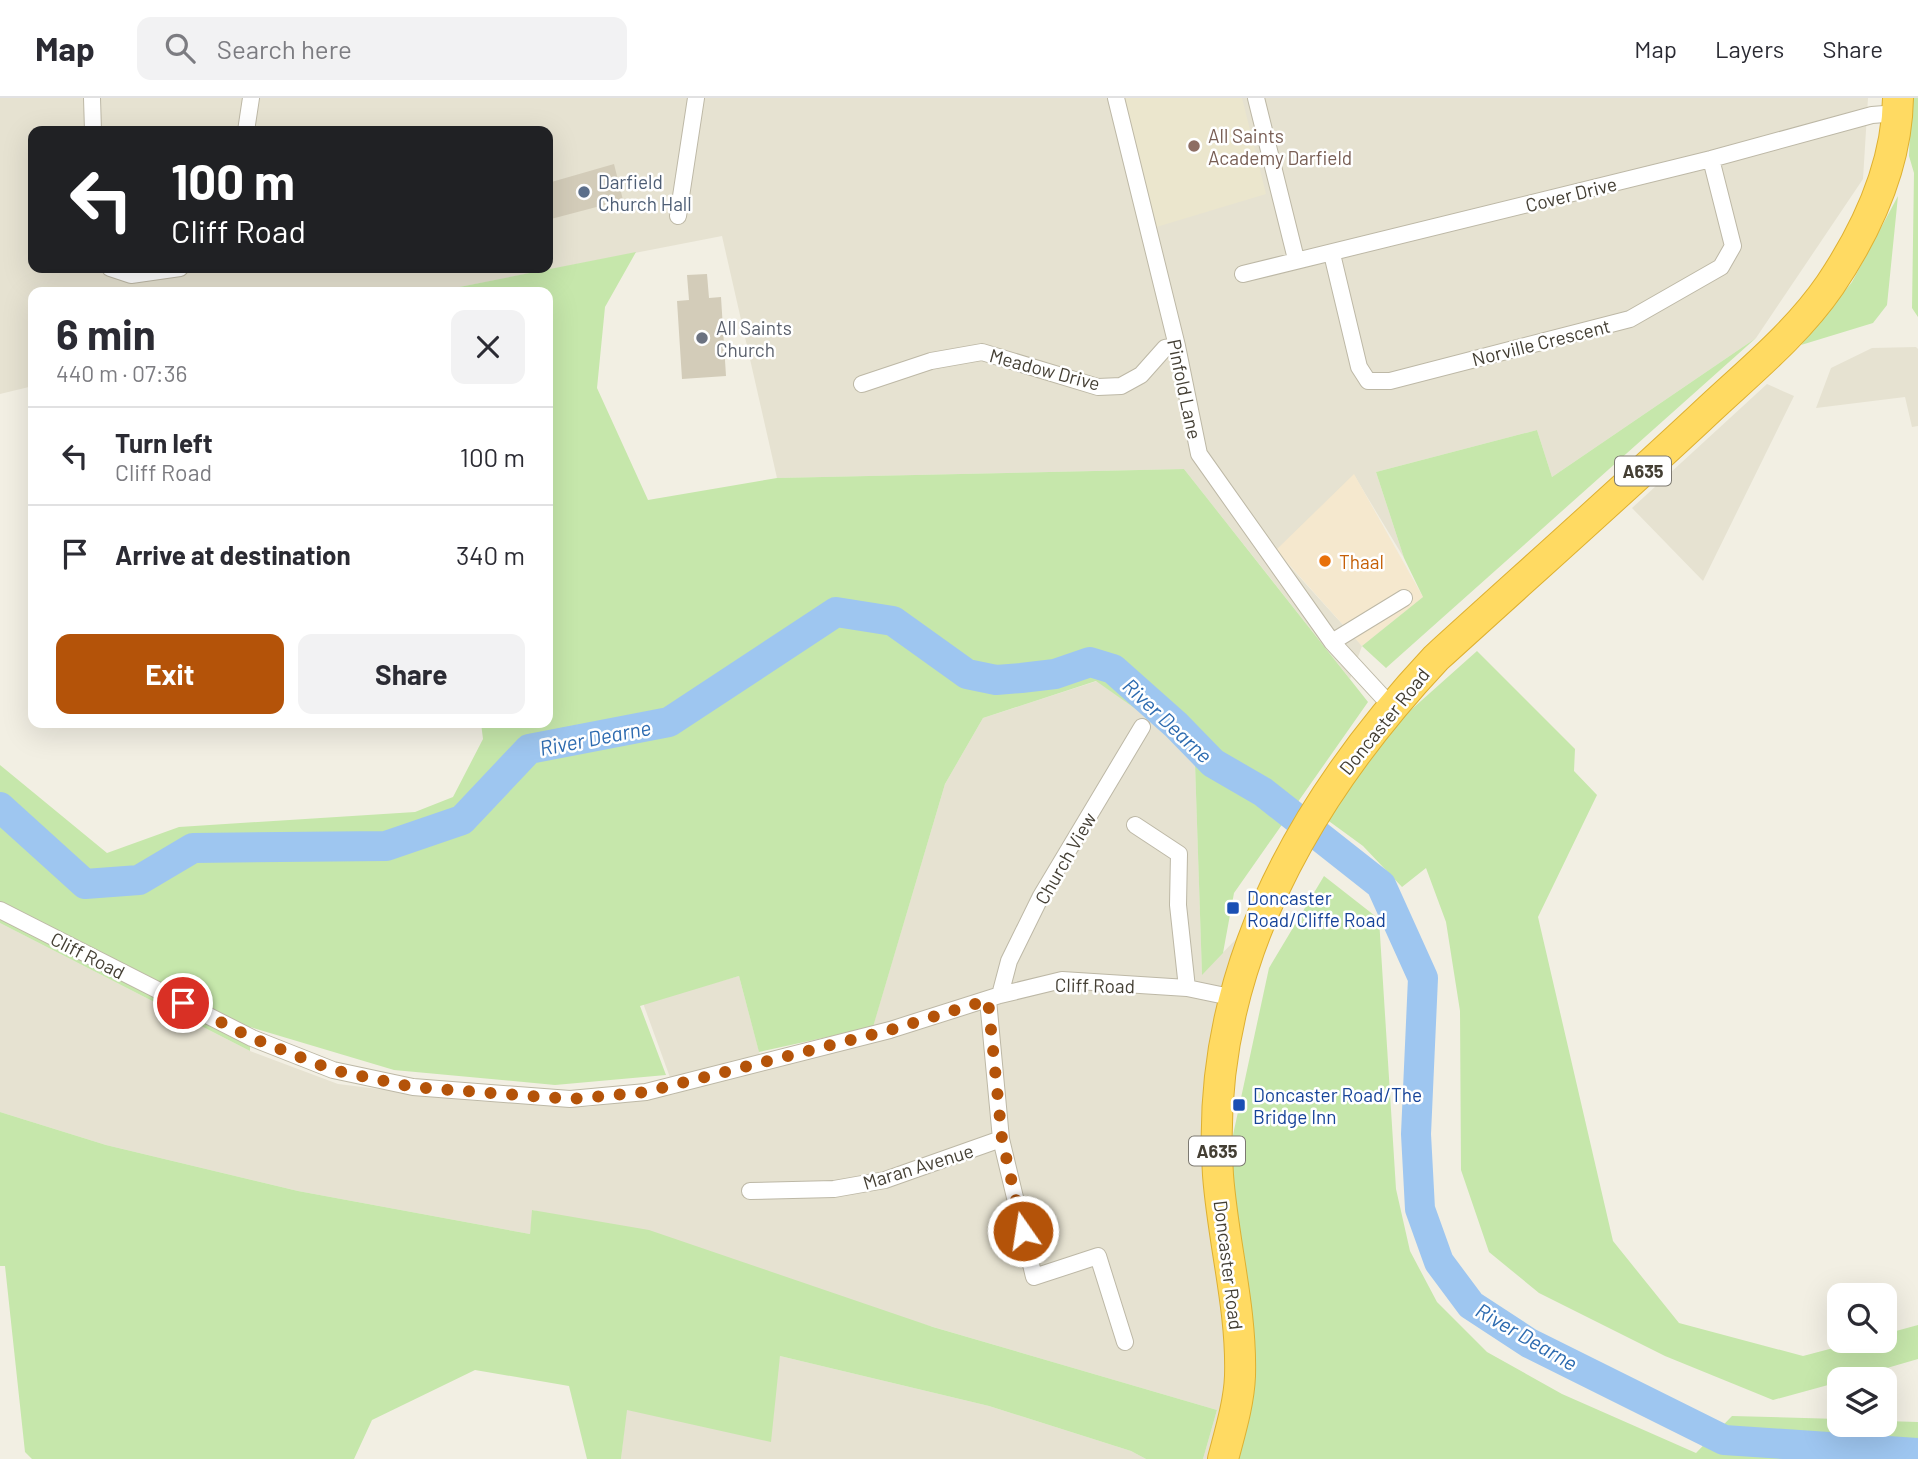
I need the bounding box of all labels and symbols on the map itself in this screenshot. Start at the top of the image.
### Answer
place label: All Saints Academy Darfield [1208,124,1352,169]
marker: All Saints Academy Darfield [1186,138,1202,154]
place label: Darfield Church Hall [598,170,692,215]
street label: Cover Drive [1523,172,1619,216]
marker: Darfield Church Hall [576,184,592,200]
street label: Norville Crescent [1469,314,1613,370]
place label: All Saints Church [716,316,792,361]
marker: All Saints Church [694,330,710,346]
street label: Pinfold Lane [1163,337,1207,441]
street label: Meadow Drive [987,343,1103,395]
road number: A635 [1615,456,1671,486]
place label: Thaal [1339,550,1384,573]
marker: Thaal [1317,553,1333,569]
street label: Doncaster Road [1334,663,1434,779]
water label: River Dearne [1118,672,1218,768]
water label: River Dearne [537,714,653,760]
street label: Church View [1029,808,1101,908]
place label: Doncaster Road/Cliffe Road [1247,886,1386,931]
marker: Doncaster Road/Cliffe Road [1225,900,1241,916]
street label: Cliff Road [47,927,129,983]
pin [153,973,213,1033]
street label: Cliff Road [1055,973,1135,997]
place label: Doncaster Road/The Bridge Inn [1253,1083,1422,1128]
marker: Doncaster Road/The Bridge Inn [1231,1097,1247,1113]
road number: A635 [1189,1136,1245,1166]
street label: Maran Avenue [860,1138,976,1194]
position arrow [986,1194,1060,1268]
street label: Doncaster Road [1210,1199,1248,1331]
water label: River Dearne [1472,1297,1582,1375]

